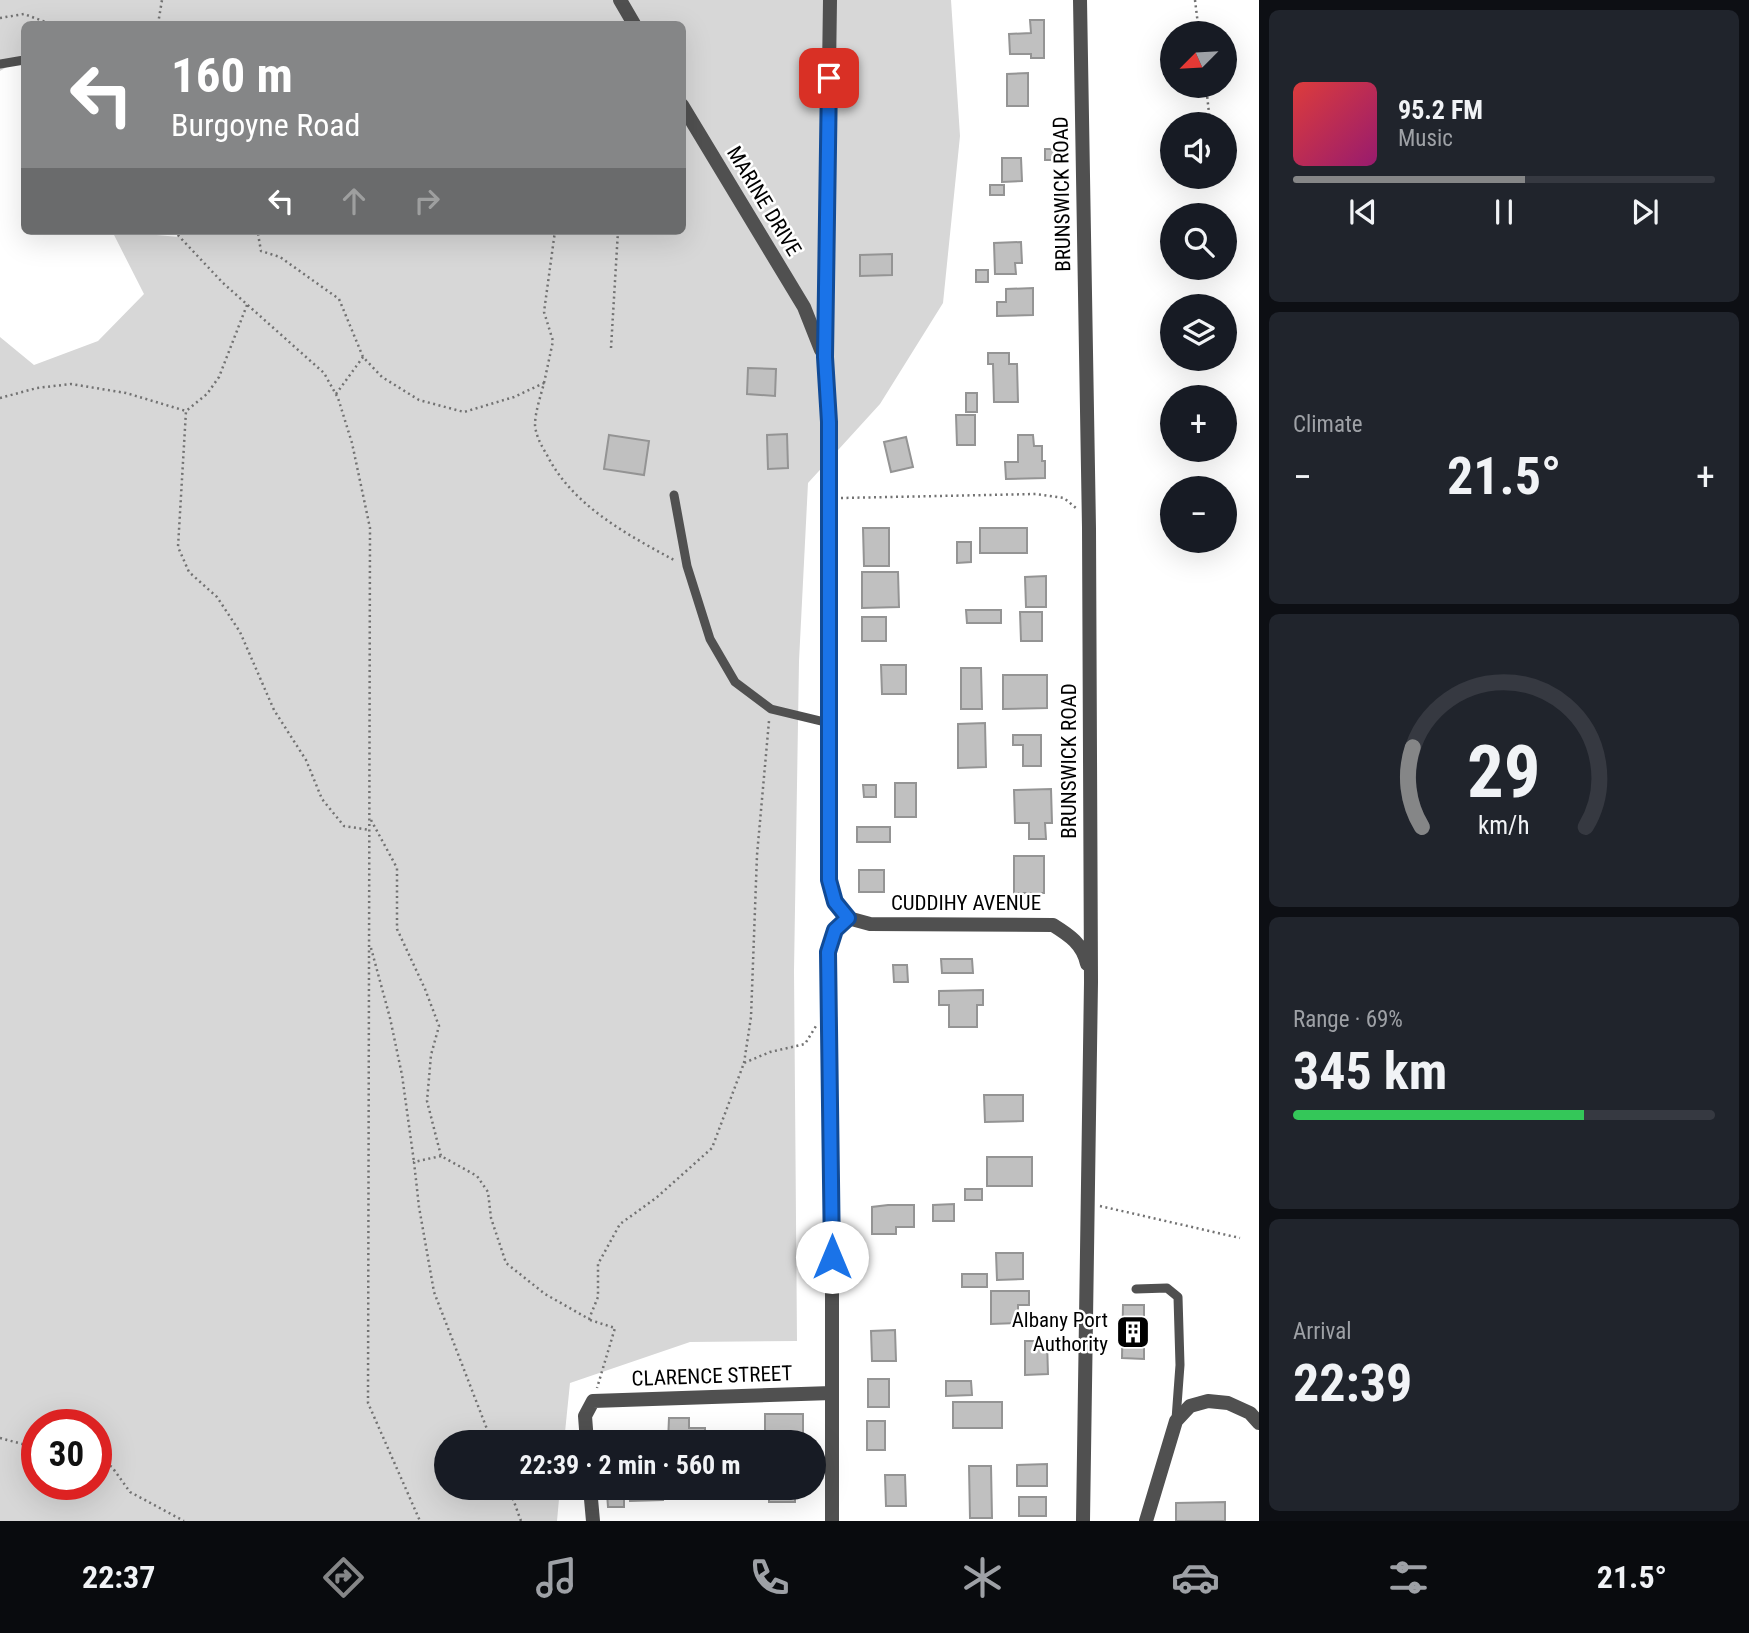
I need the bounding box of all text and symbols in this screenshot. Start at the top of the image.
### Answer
north arrow [1160,21,1237,98]
map controls [1160,21,1237,553]
text: 160 m [171,47,293,104]
pin [799,48,859,108]
icon: left [56,49,147,140]
icon: arrive [810,59,848,97]
text: 95.2 FM [1398,95,1483,125]
text: Burgoyne Road [171,106,360,144]
button: sound [1160,112,1237,189]
street label: BRUNSWICK ROAD [1049,116,1075,272]
text: Music [1398,125,1453,152]
street label: MARINE DRIVE [722,142,806,260]
icon: left [262,182,300,220]
icon: ahead [335,182,373,220]
icon: right [408,182,446,220]
icon: previous [1344,193,1382,231]
icon: pause [1485,193,1523,231]
icon: next [1626,193,1664,231]
button: search [1160,203,1237,280]
button: layers [1160,294,1237,371]
button: + [1160,385,1237,462]
text: Climate [1293,411,1363,438]
text: 21.5° [1447,446,1561,507]
text: − [1293,455,1312,499]
text: + [1696,455,1715,499]
button: − [1160,476,1237,553]
street label: BRUNSWICK ROAD [1057,683,1081,839]
text: 29 [1467,729,1541,815]
text: km/h [1478,810,1530,839]
street label: CUDDIHY AVENUE [891,891,1041,915]
text: Range · 69% [1293,1006,1403,1033]
text: 345 km [1293,1041,1447,1102]
position arrow [795,1220,869,1294]
place label: Albany Port Authority [1012,1308,1108,1356]
building icon: Albany Port Authority [1114,1313,1152,1351]
text: Arrival [1293,1318,1352,1345]
text: 22:39 [1293,1353,1412,1414]
street label: CLARENCE STREET [631,1361,793,1391]
speed limit sign: 30 [21,1409,112,1500]
text: 22:39 · 2 min · 560 m [520,1450,740,1480]
icon: directions [319,1553,368,1602]
icon: music [532,1553,581,1602]
icon: phone [745,1553,794,1602]
icon: climate [958,1553,1007,1602]
icon: car [1171,1553,1220,1602]
icon: filters [1384,1553,1433,1602]
text: 22:37 [82,1558,155,1596]
text: 21.5° [1597,1558,1667,1596]

